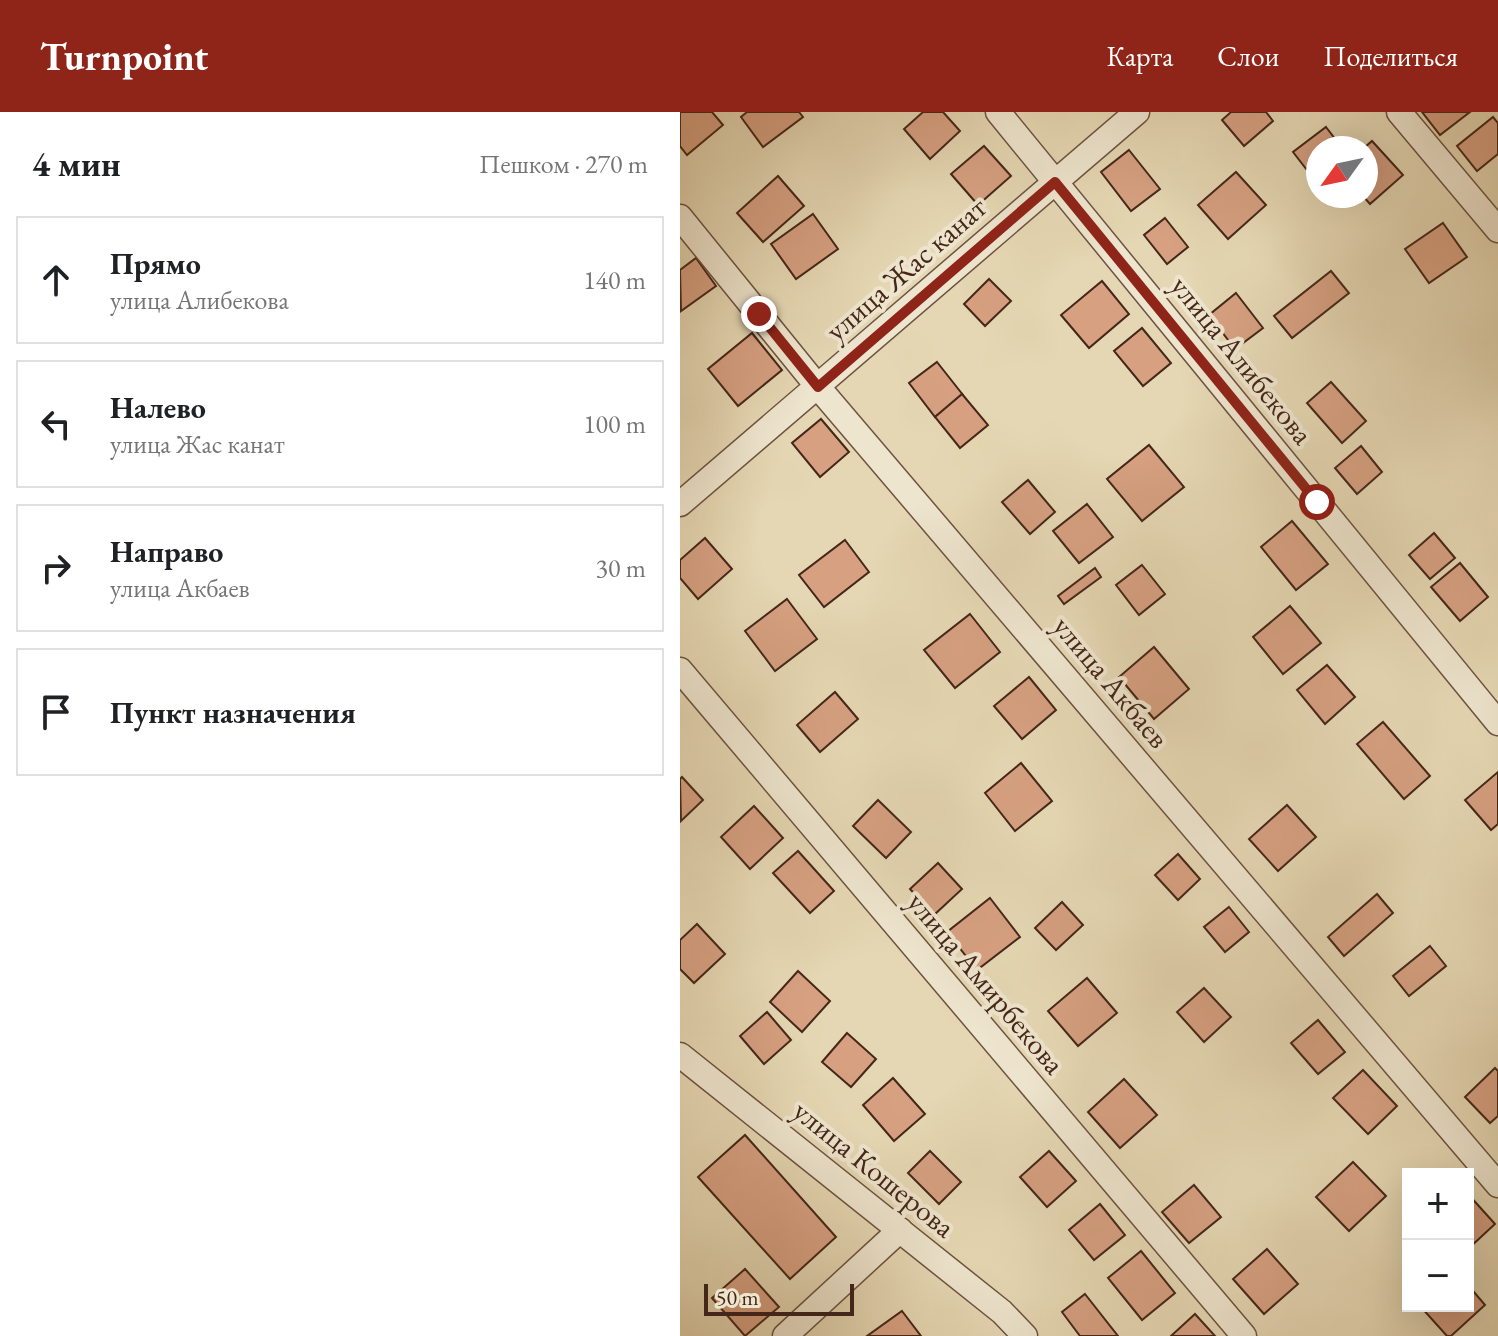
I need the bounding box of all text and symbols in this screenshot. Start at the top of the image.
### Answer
text: Turnpoint [40,32,208,81]
text: Карта [1106,38,1173,74]
text: Слои [1217,38,1279,74]
text: Поделиться [1323,38,1458,74]
north arrow [1306,136,1378,208]
text: 4 мин [32,142,121,186]
text: Пешком · 270 m [479,147,648,181]
street label: улица Жас канат [817,188,994,349]
text: Прямо [110,244,201,283]
icon: ahead [34,258,78,302]
text: 140 m [583,263,646,297]
street label: улица Алибекова [1162,267,1322,452]
text: улица Алибекова [110,283,289,317]
route end [741,296,777,332]
text: Налево [110,388,206,427]
icon: left [34,402,78,446]
text: 100 m [583,407,646,441]
text: улица Жас канат [110,427,285,461]
route start [1299,484,1335,520]
text: Направо [110,532,223,571]
icon: right [34,546,78,590]
text: 30 m [596,551,646,585]
text: улица Акбаев [110,571,250,605]
street label: улица Акбаев [1045,607,1178,756]
icon: arrive [34,690,78,734]
text: Пункт назначения [110,693,356,732]
street label: улица Амирбекова [899,884,1074,1082]
street label: улица Кошерова [785,1091,963,1246]
map controls [1402,1168,1474,1312]
button: + [1402,1168,1474,1240]
button: − [1402,1240,1474,1312]
scale bar [704,1280,854,1316]
text: 50 m [716,1283,759,1312]

